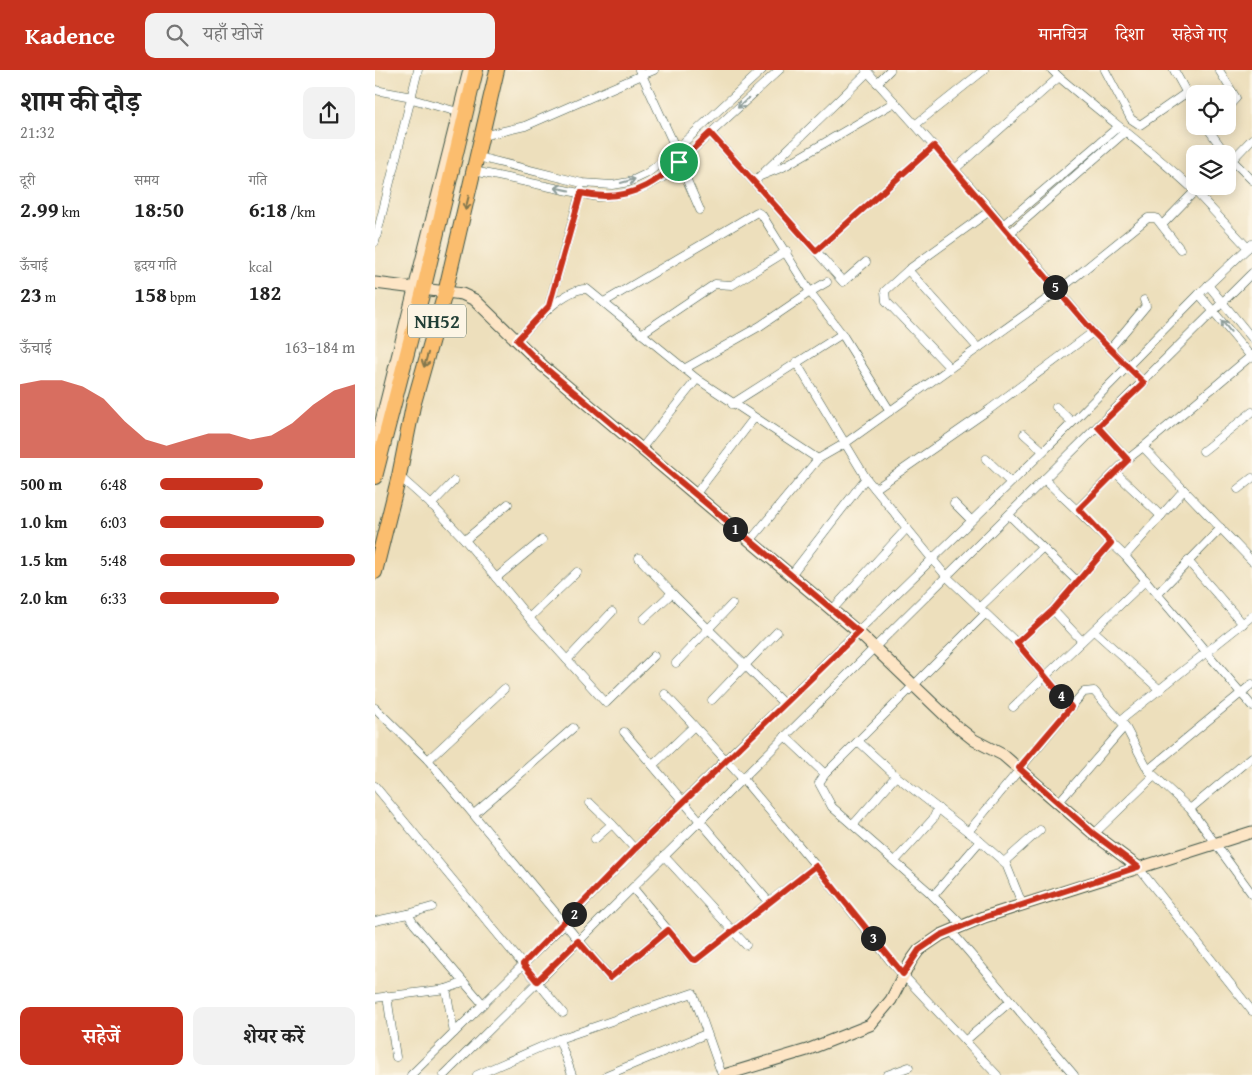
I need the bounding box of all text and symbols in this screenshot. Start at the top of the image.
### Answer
search box [145,13,495,58]
text: Kadence [25,18,115,53]
text: यहाँ खोजें [203,19,263,47]
text: मानचित्र [1038,20,1087,47]
text: दिशा [1115,20,1144,47]
text: सहेजे गए [1172,20,1227,47]
icon: search [163,21,191,49]
text: शाम की दौड़ [20,80,140,121]
map controls [1186,85,1236,195]
button: locate [1186,85,1236,135]
button: share [303,87,355,139]
one-way arrow [736,97,749,109]
text: 21:32 [20,120,55,144]
pin [658,141,700,183]
button: layers [1186,145,1236,195]
icon: arrive [665,148,693,176]
text: दूरी [20,170,35,190]
text: समय [134,170,159,190]
text: गति [249,170,267,190]
one-way arrow [620,176,636,186]
one-way arrow [554,184,570,193]
text: 2.99 [20,194,59,225]
text: 18:50 [134,194,184,225]
text: 6:18 [249,194,287,225]
one-way arrow [462,194,471,210]
text: km [59,202,80,222]
text: /km [287,202,315,222]
text: ऊँचाई [20,255,48,275]
text: हृदय गति [134,255,177,275]
text: kcal [249,257,273,277]
pin: 5 [1043,274,1067,300]
text: 182 [249,277,281,308]
text: 5 [1052,277,1059,297]
text: 23 [20,279,42,310]
text: 158 [134,279,167,310]
text: m [42,287,56,307]
text: bpm [167,287,196,307]
road number: NH52 [408,305,466,338]
one-way arrow [1220,319,1231,332]
text: ऊँचाई [20,335,52,359]
text: 163–184 m [285,335,355,359]
one-way arrow [420,352,430,368]
text: 500 m [20,472,62,496]
text: 6:48 [100,472,127,496]
text: 1.0 km [20,510,67,534]
text: 6:03 [100,510,127,534]
pin: 1 [723,516,747,542]
text: 1 [732,519,739,539]
text: 1.5 km [20,548,67,572]
text: 5:48 [100,548,127,572]
text: 2.0 km [20,586,67,610]
text: 6:33 [100,586,127,610]
pin: 4 [1049,684,1073,708]
text: 4 [1058,686,1065,706]
pin: 2 [561,902,587,926]
text: 2 [571,904,578,924]
pin: 3 [861,926,885,950]
text: 3 [870,928,877,948]
button: सहेजें [20,1007,183,1065]
button: शेयर करें [193,1007,355,1065]

